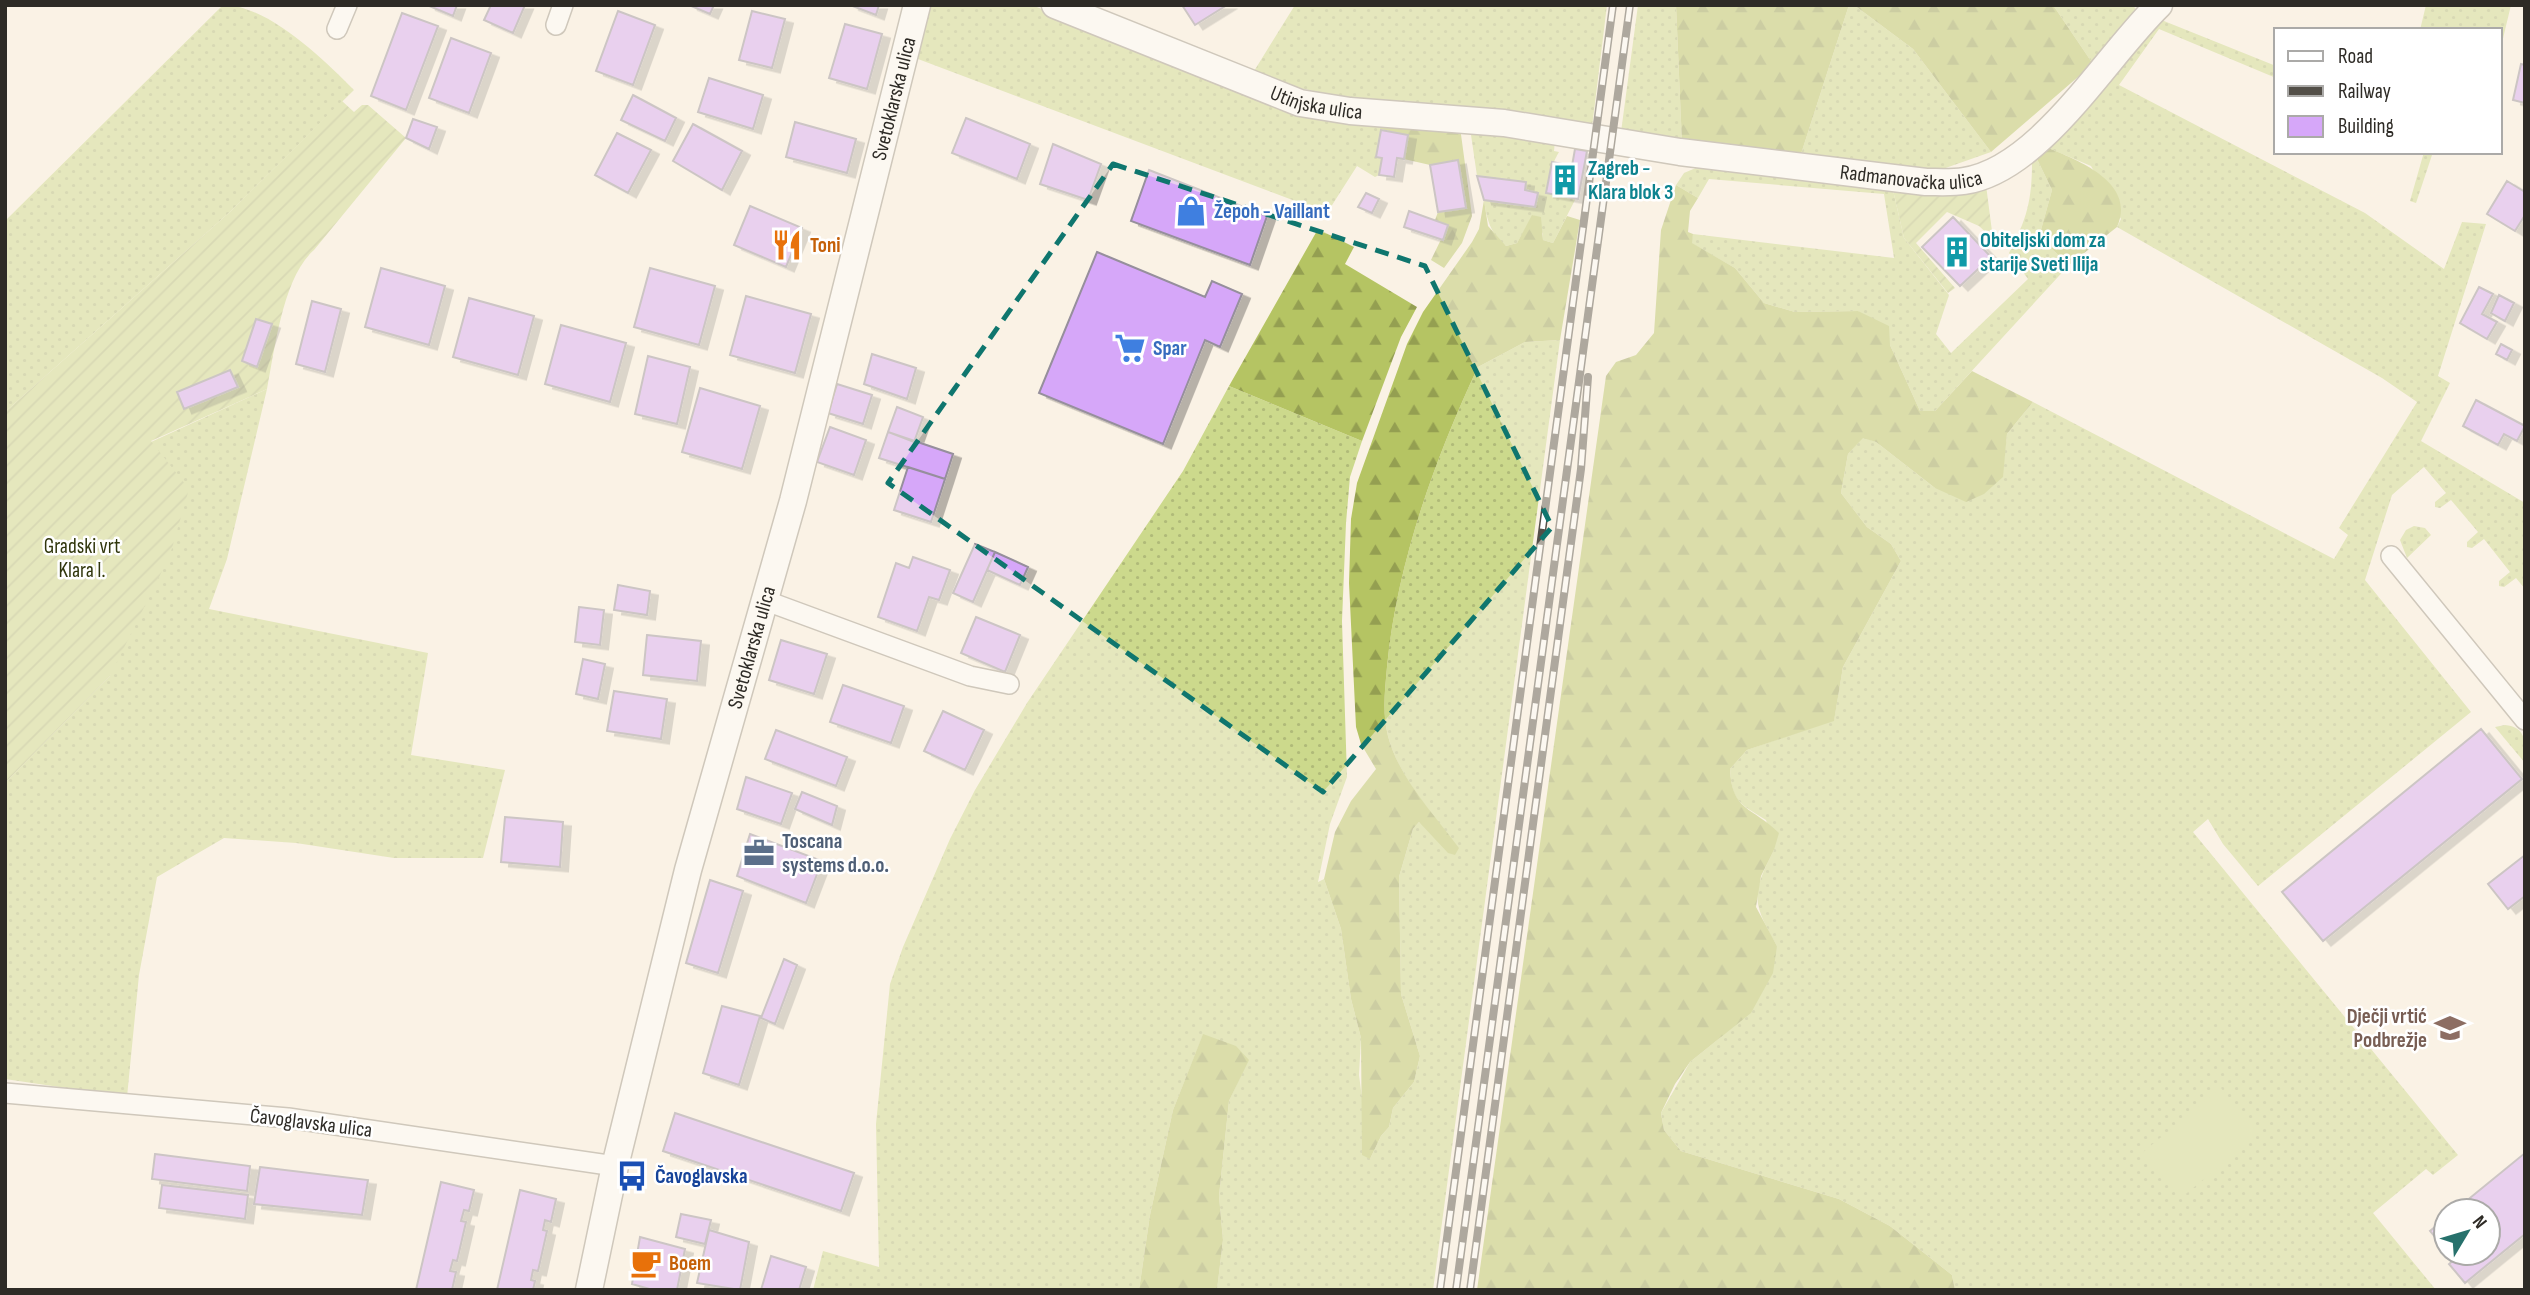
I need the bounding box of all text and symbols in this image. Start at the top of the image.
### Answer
legend [2274,28,2502,154]
street label: Svetoklarska ulica [866,34,921,163]
text: Road [2338,44,2373,69]
text: Railway [2338,79,2391,104]
street label: Utinjska ulica [1267,80,1363,124]
text: Building [2338,114,2394,139]
place label: Zagreb - Klara blok 3 [1588,156,1673,205]
street label: Radmanovačka ulica [1839,159,1985,195]
building icon: Zagreb - Klara blok 3 [1548,163,1582,197]
shop icon: Žepoh - Vaillant [1174,194,1208,228]
place label: Žepoh - Vaillant [1214,199,1330,224]
restaurant icon: Toni [770,228,804,262]
place label: Obiteljski dom za starije Sveti Ilija [1980,228,2105,277]
place label: Toni [810,233,841,258]
building icon: Obiteljski dom za starije Sveti Ilija [1940,235,1974,269]
supermarket icon: Spar [1113,331,1147,365]
place label: Spar [1153,336,1187,361]
park label: Gradski vrt Klara I. [44,534,120,583]
street label: Svetoklarska ulica [722,583,781,712]
place label: Toscana systems d.o.o. [782,829,889,878]
office icon: Toscana systems d.o.o. [742,836,776,870]
place label: Dječji vrtić Podbrežje [2347,1004,2427,1053]
school or university icon: Dječji vrtić Podbrežje [2433,1011,2467,1045]
street label: Čavoglavska ulica [248,1103,374,1143]
bus stop icon: Čavoglavska [615,1159,649,1193]
place label: Čavoglavska [655,1164,747,1189]
north arrow [2432,1197,2502,1267]
text: N [2467,1211,2491,1234]
cafe icon: Boem [629,1246,663,1280]
place label: Boem [669,1251,711,1276]

